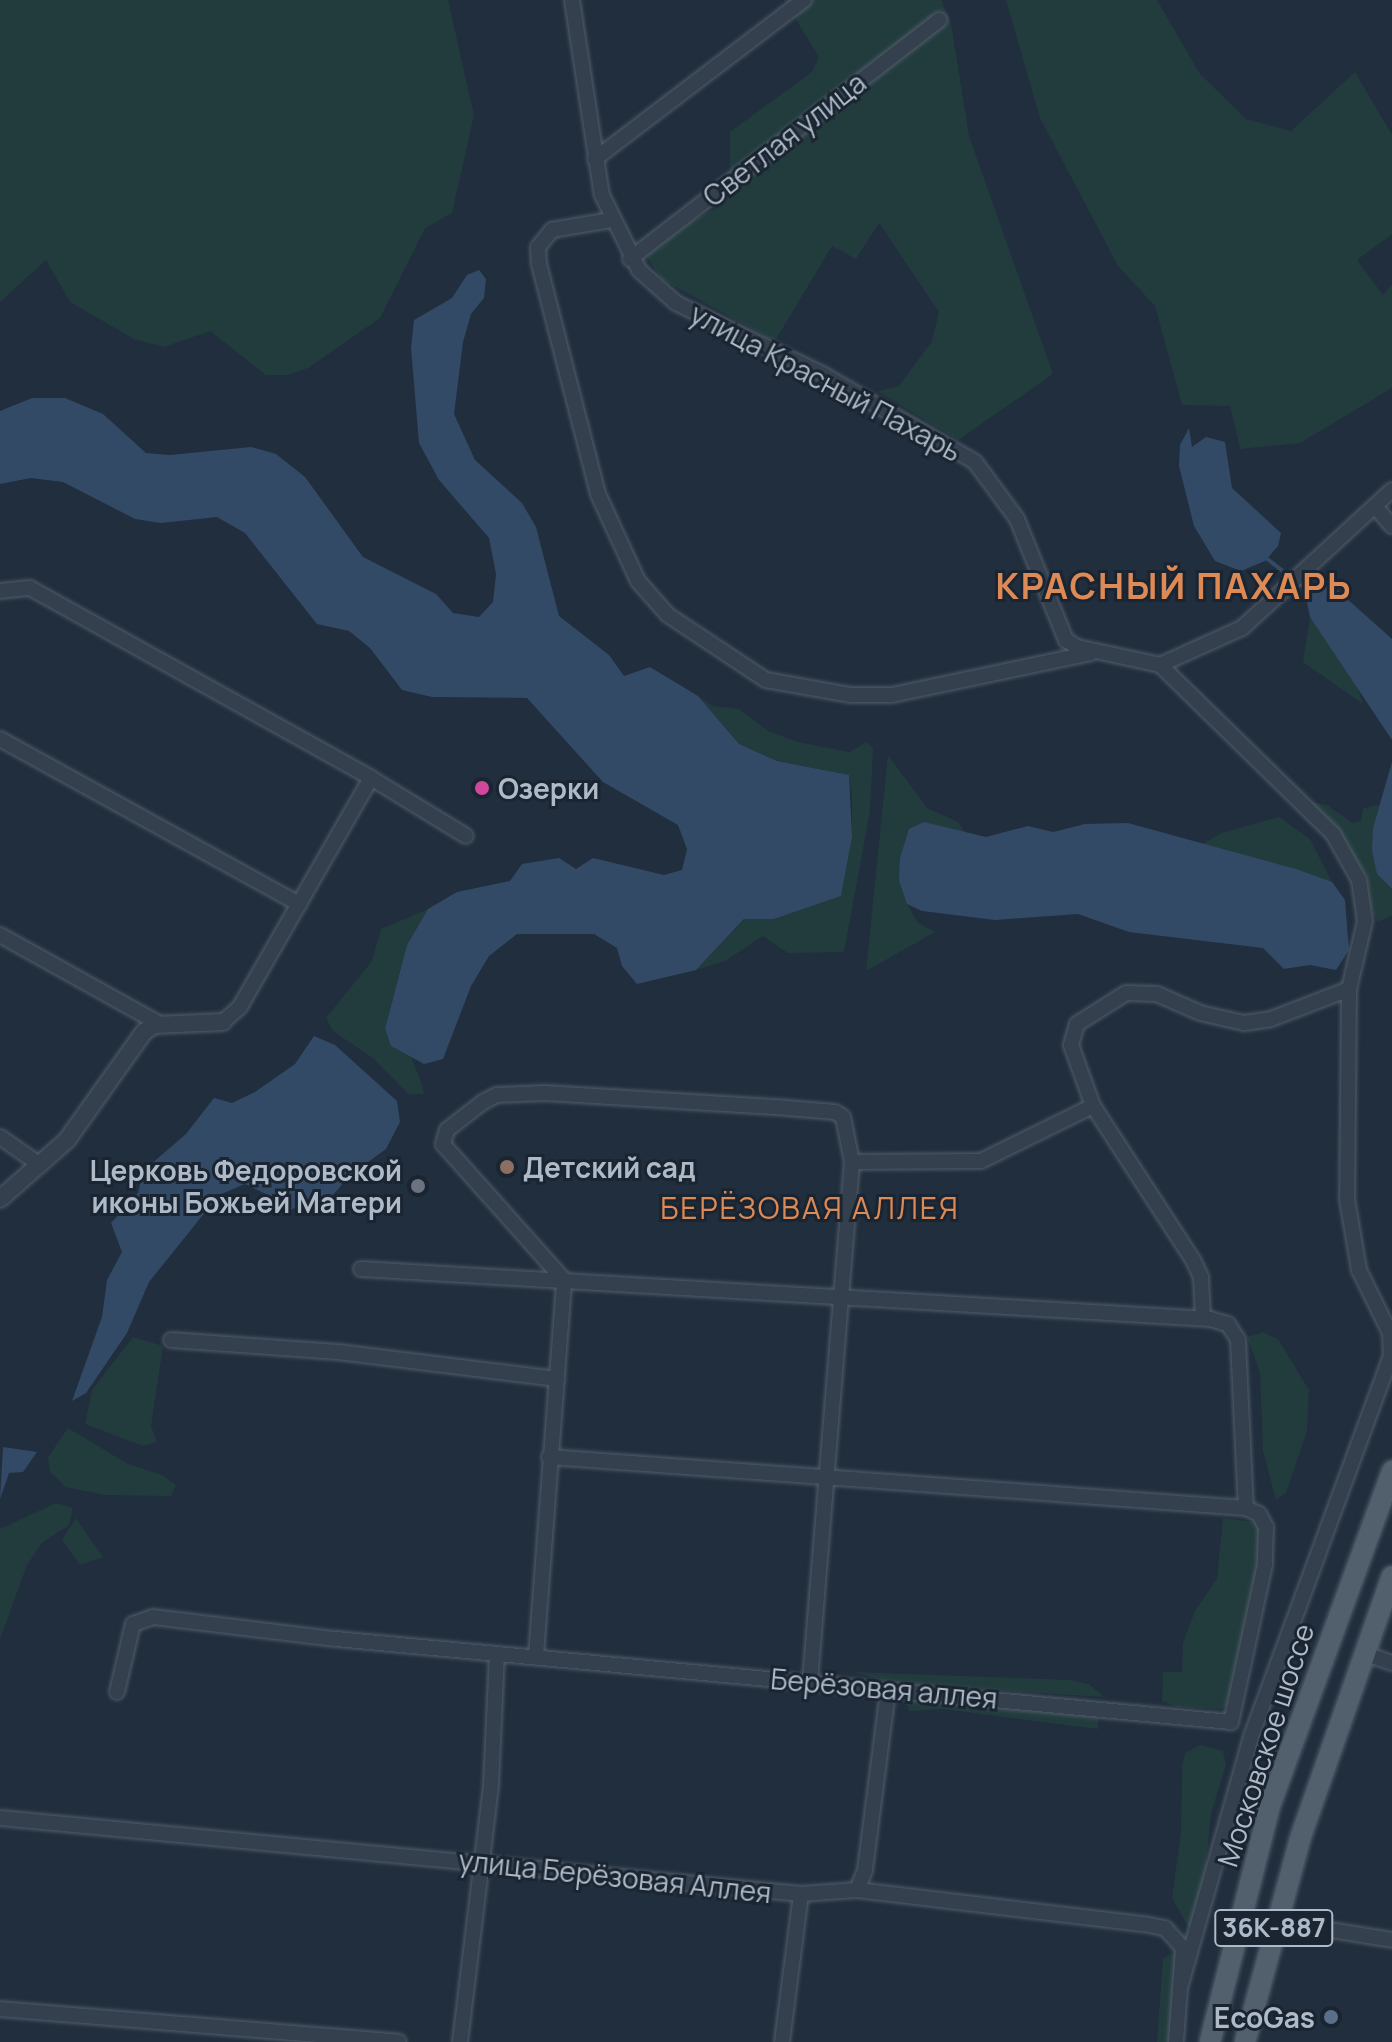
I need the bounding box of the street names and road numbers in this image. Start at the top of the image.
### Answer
street label: Светлая улица [696,65,872,213]
street label: улица Красный Пахарь [685,296,967,468]
street label: Московское шоссе [1210,1619,1320,1871]
street label: Берёзовая аллея [769,1661,999,1715]
street label: улица Берёзовая Аллея [457,1843,773,1909]
road number: 36К-887 [1214,1906,1334,1950]

